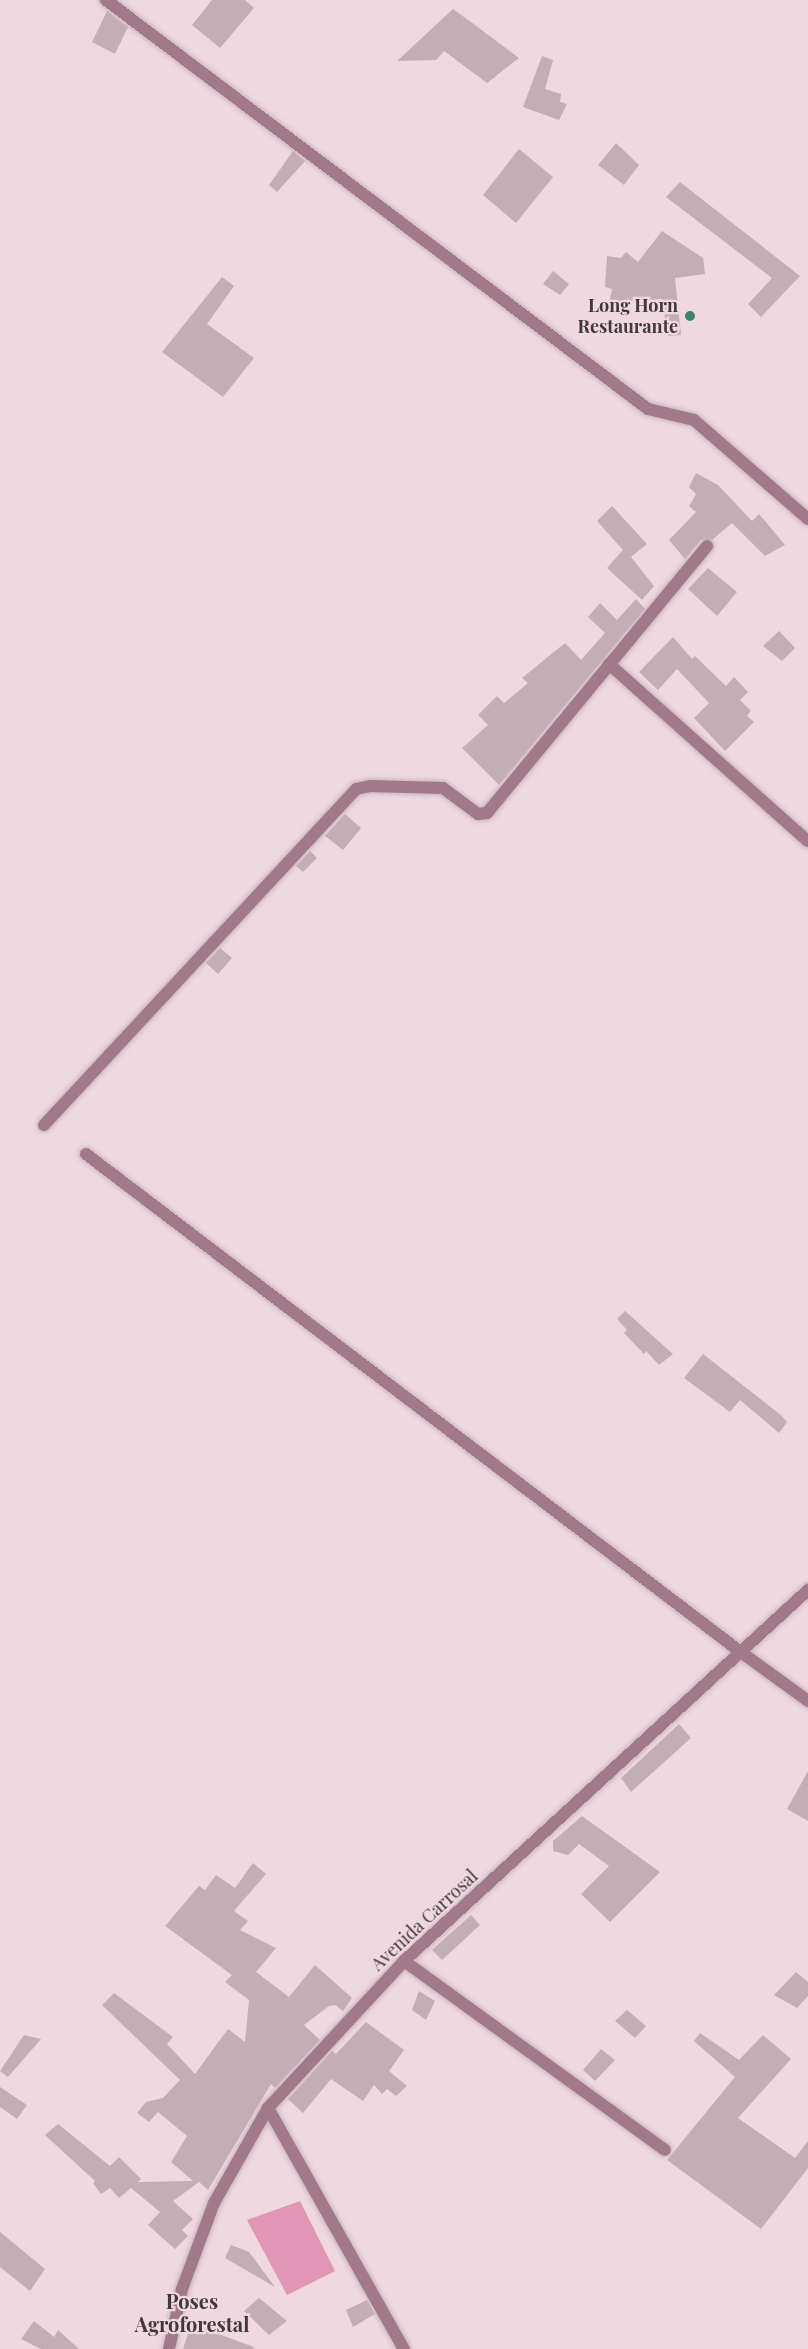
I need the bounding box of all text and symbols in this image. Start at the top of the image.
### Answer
place label: Long Horn Restaurante [577,295,678,338]
marker: Long Horn Restaurante [683,309,697,323]
street label: Avenida Carrosal [366,1865,482,1975]
district label: Poses Agroforestal [135,2288,249,2335]

